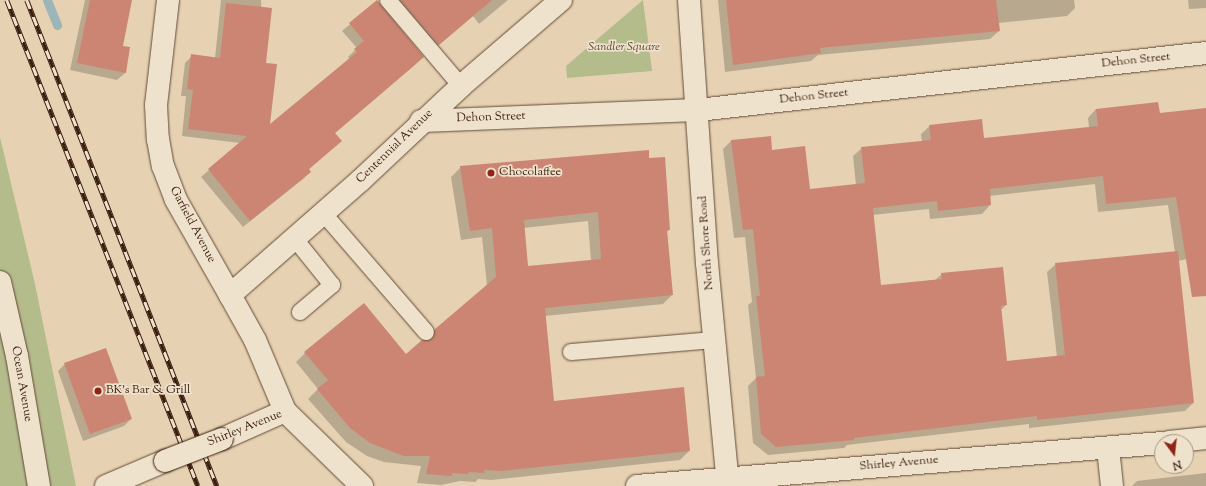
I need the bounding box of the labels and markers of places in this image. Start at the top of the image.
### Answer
place label: Chocolaffee [499,166,561,180]
marker: Chocolaffee [486,168,496,178]
place label: BK's Bar & Grill [106,384,190,398]
marker: BK's Bar & Grill [93,386,103,396]

